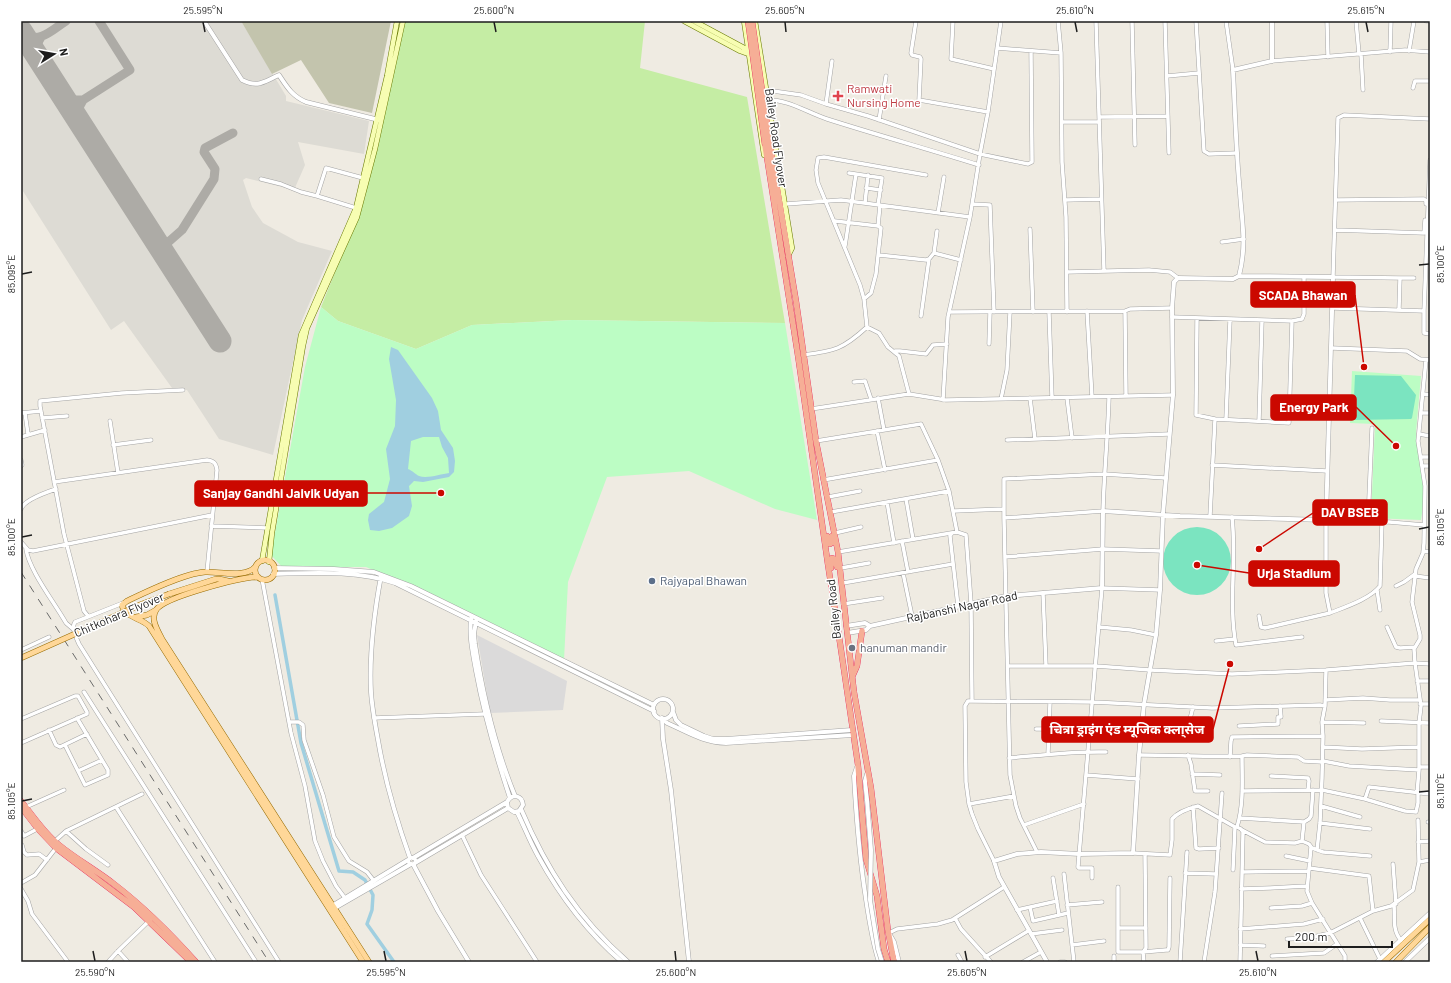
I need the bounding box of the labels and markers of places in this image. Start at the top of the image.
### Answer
place label: Ramwati Nursing Home [847,81,921,109]
marker: Ramwati Nursing Home [832,90,844,102]
callout: SCADA Bhawan [1251,282,1355,307]
callout: Energy Park [1271,395,1356,420]
callout: Sanjay Gandhi Jaivik Udyan [195,481,367,506]
callout: DAV BSEB [1313,500,1387,525]
callout: Urja Stadium [1249,561,1339,586]
place label: Rajyapal Bhawan [660,573,747,587]
marker: Rajyapal Bhawan [647,576,657,586]
place label: hanuman mandir [860,640,947,654]
marker: hanuman mandir [847,643,857,653]
callout: चित्रा ड्राइंग एंड म्यूजिक क्ला्सेज [1042,717,1213,742]

